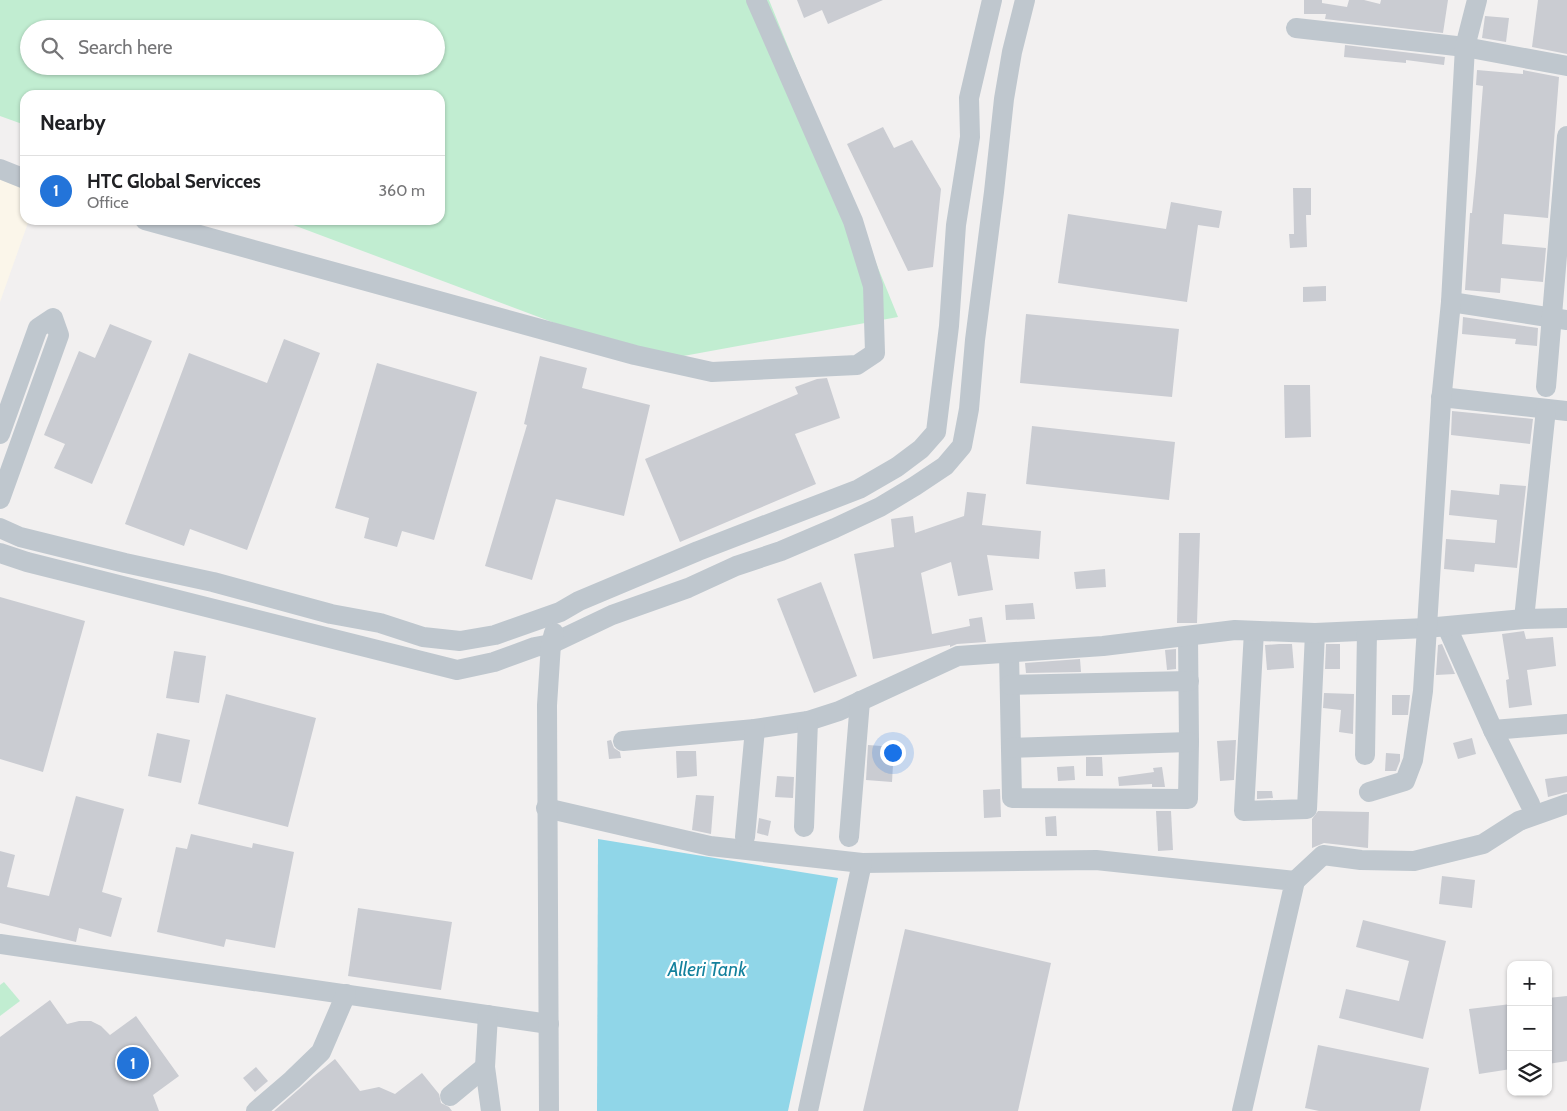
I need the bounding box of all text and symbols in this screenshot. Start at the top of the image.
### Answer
search box [20,20,445,75]
icon: search [38,34,66,62]
text: Search here [78,36,172,59]
text: Nearby [40,110,106,135]
text: HTC Global Servicces [87,170,261,193]
text: 1 [53,181,59,200]
text: 360 m [378,181,425,200]
text: Office [87,193,129,212]
your location [880,740,906,766]
water label: Alleri Tank [667,958,747,981]
map controls [1507,961,1552,1096]
button: + [1507,961,1552,1006]
button: − [1507,1006,1552,1051]
pin: 1 [117,1044,149,1082]
button: layers [1507,1051,1552,1096]

